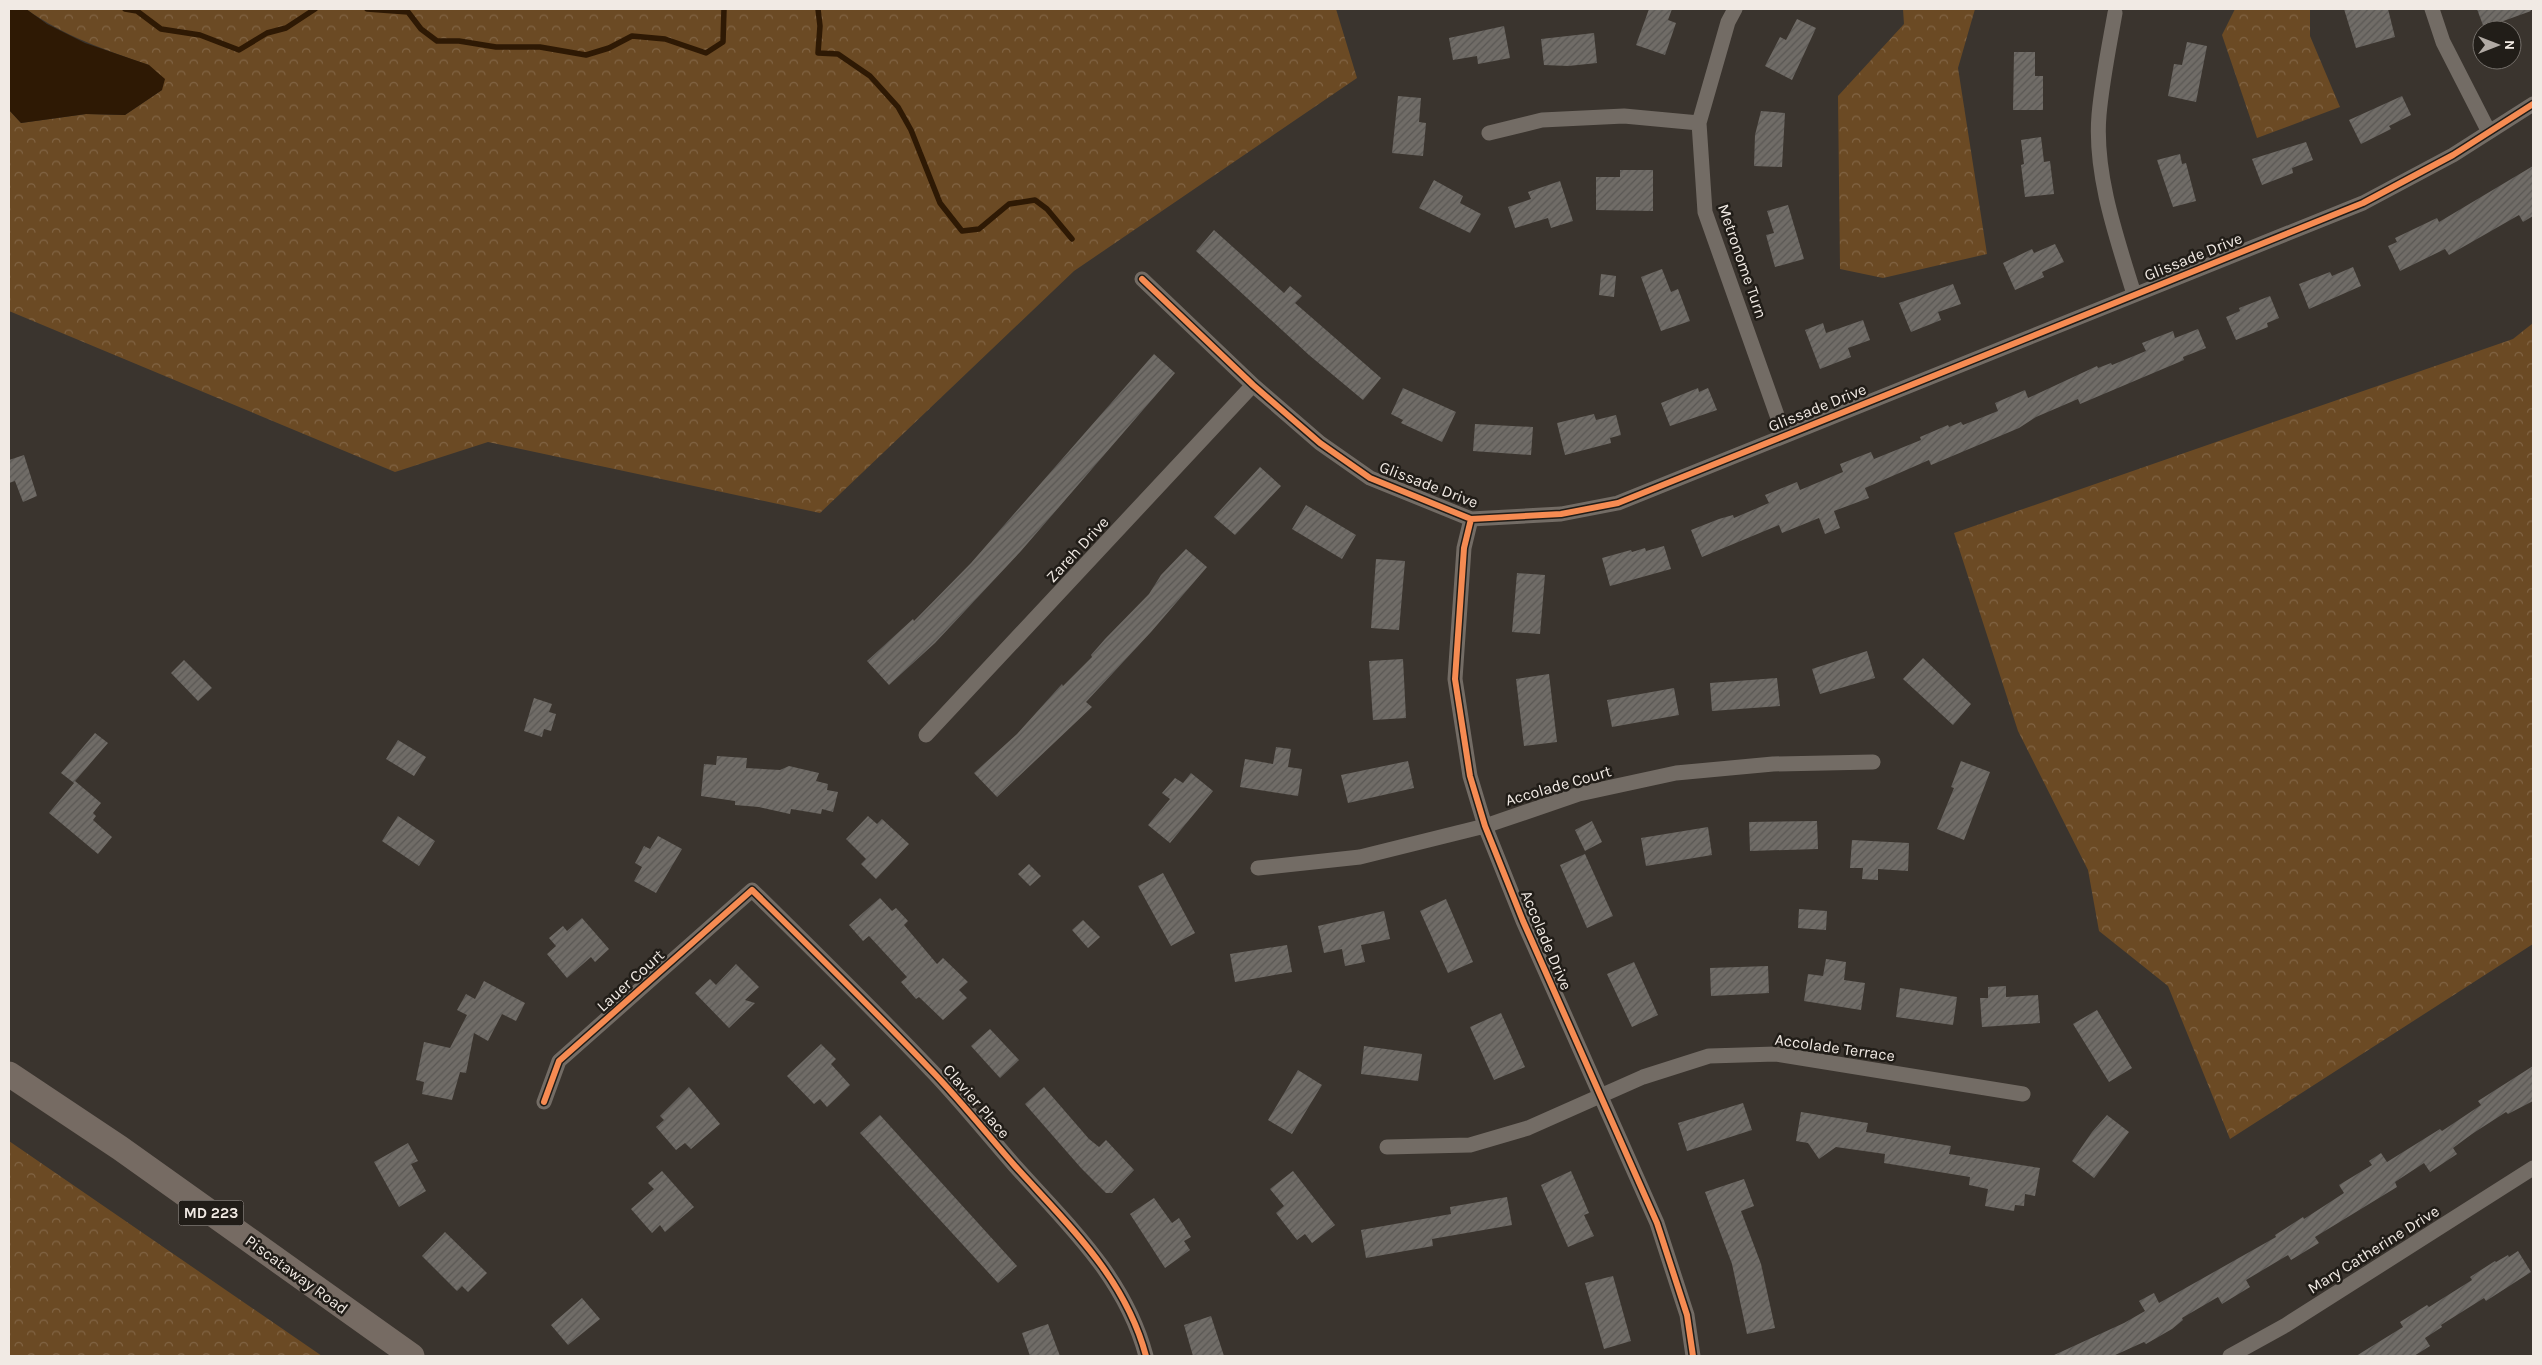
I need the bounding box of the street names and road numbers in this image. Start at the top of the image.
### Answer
street label: Metronome Turn [1714,201,1771,321]
street label: Glissade Drive [2141,228,2245,285]
street label: Glissade Drive [1765,379,1869,436]
street label: Glissade Drive [1377,457,1481,512]
street label: Zareh Drive [1042,512,1113,586]
street label: Accolade Court [1503,761,1613,810]
street label: Accolade Drive [1517,887,1576,993]
street label: Lauer Court [593,945,668,1015]
street label: Accolade Terrace [1774,1030,1896,1065]
street label: Clavier Place [939,1060,1014,1142]
road number: MD 223 [178,1200,244,1226]
street label: Mary Catherine Drive [2304,1201,2443,1298]
street label: Piscataway Road [242,1231,352,1318]

